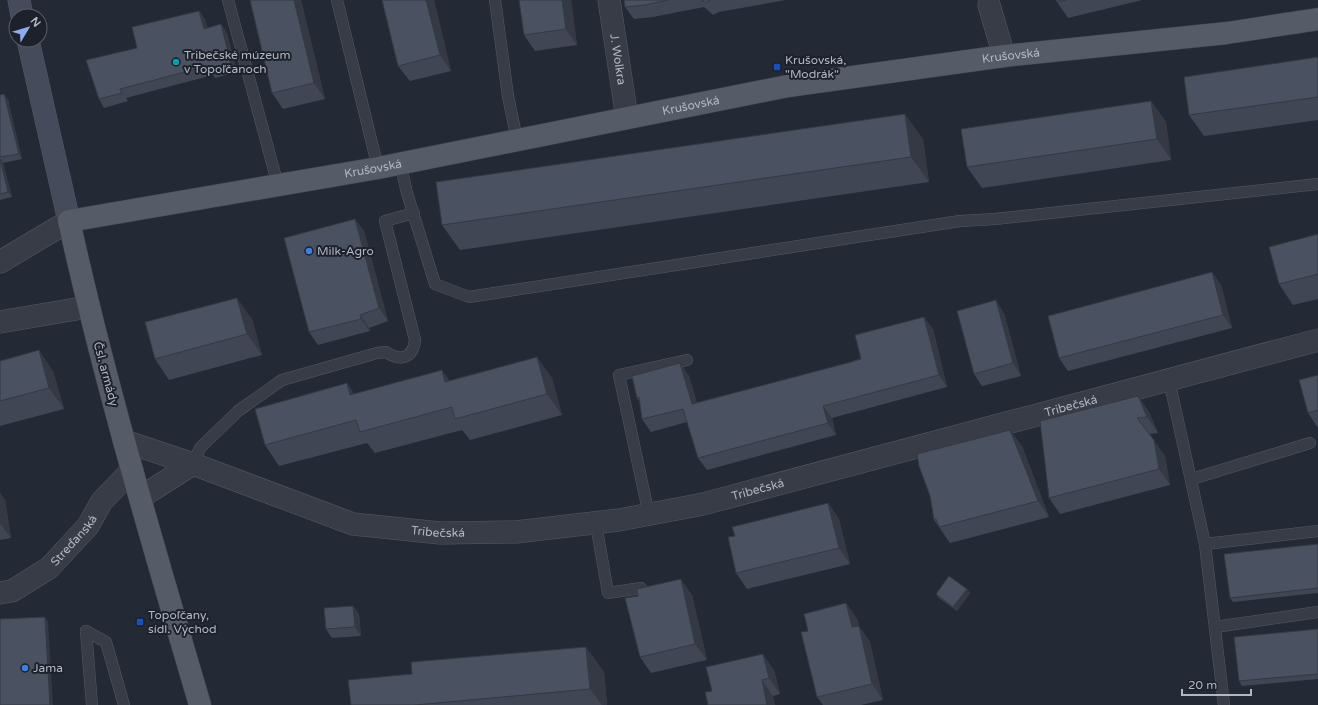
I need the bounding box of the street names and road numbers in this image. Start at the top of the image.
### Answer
street label: J. Wolkra [607,33,629,86]
street label: Krušovská [981,45,1040,66]
street label: Krušovská [661,93,721,118]
street label: Krušovská [343,156,403,181]
street label: Čsl. armády [91,340,121,408]
street label: Tribečská [1043,392,1099,420]
street label: Tribečská [730,476,786,503]
street label: Streďanská [48,512,100,569]
street label: Tribečská [410,523,465,540]

